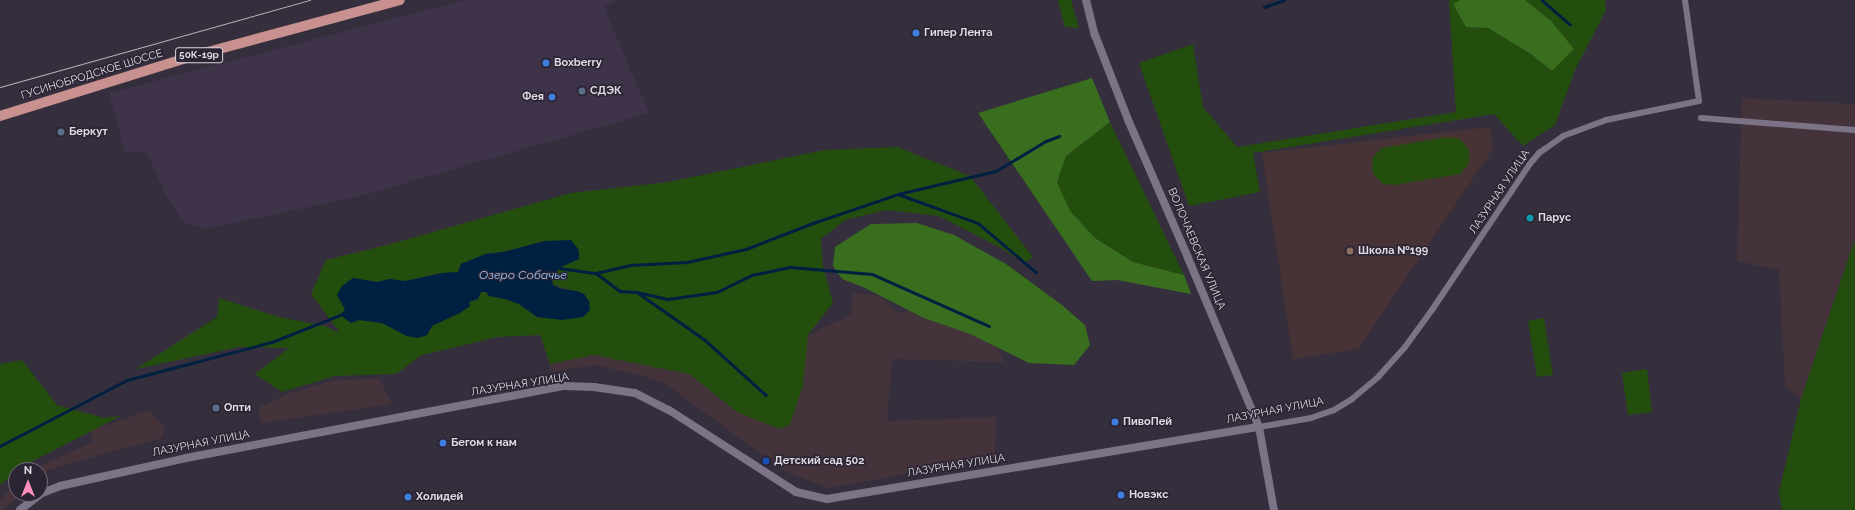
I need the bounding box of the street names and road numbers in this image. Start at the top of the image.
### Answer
street label: ГУСИНОБРОДСКОЕ ШОССЕ [20,47,164,103]
road number: 50К-19р [175,47,223,63]
street label: ЛАЗУРНАЯ УЛИЦА [1467,147,1533,237]
street label: ВОЛОЧАЕВСКАЯ УЛИЦА [1164,186,1228,312]
street label: ЛАЗУРНАЯ УЛИЦА [470,371,570,399]
street label: ЛАЗУРНАЯ УЛИЦА [1225,395,1325,427]
street label: ЛАЗУРНАЯ УЛИЦА [151,428,251,460]
street label: ЛАЗУРНАЯ УЛИЦА [906,452,1006,480]

